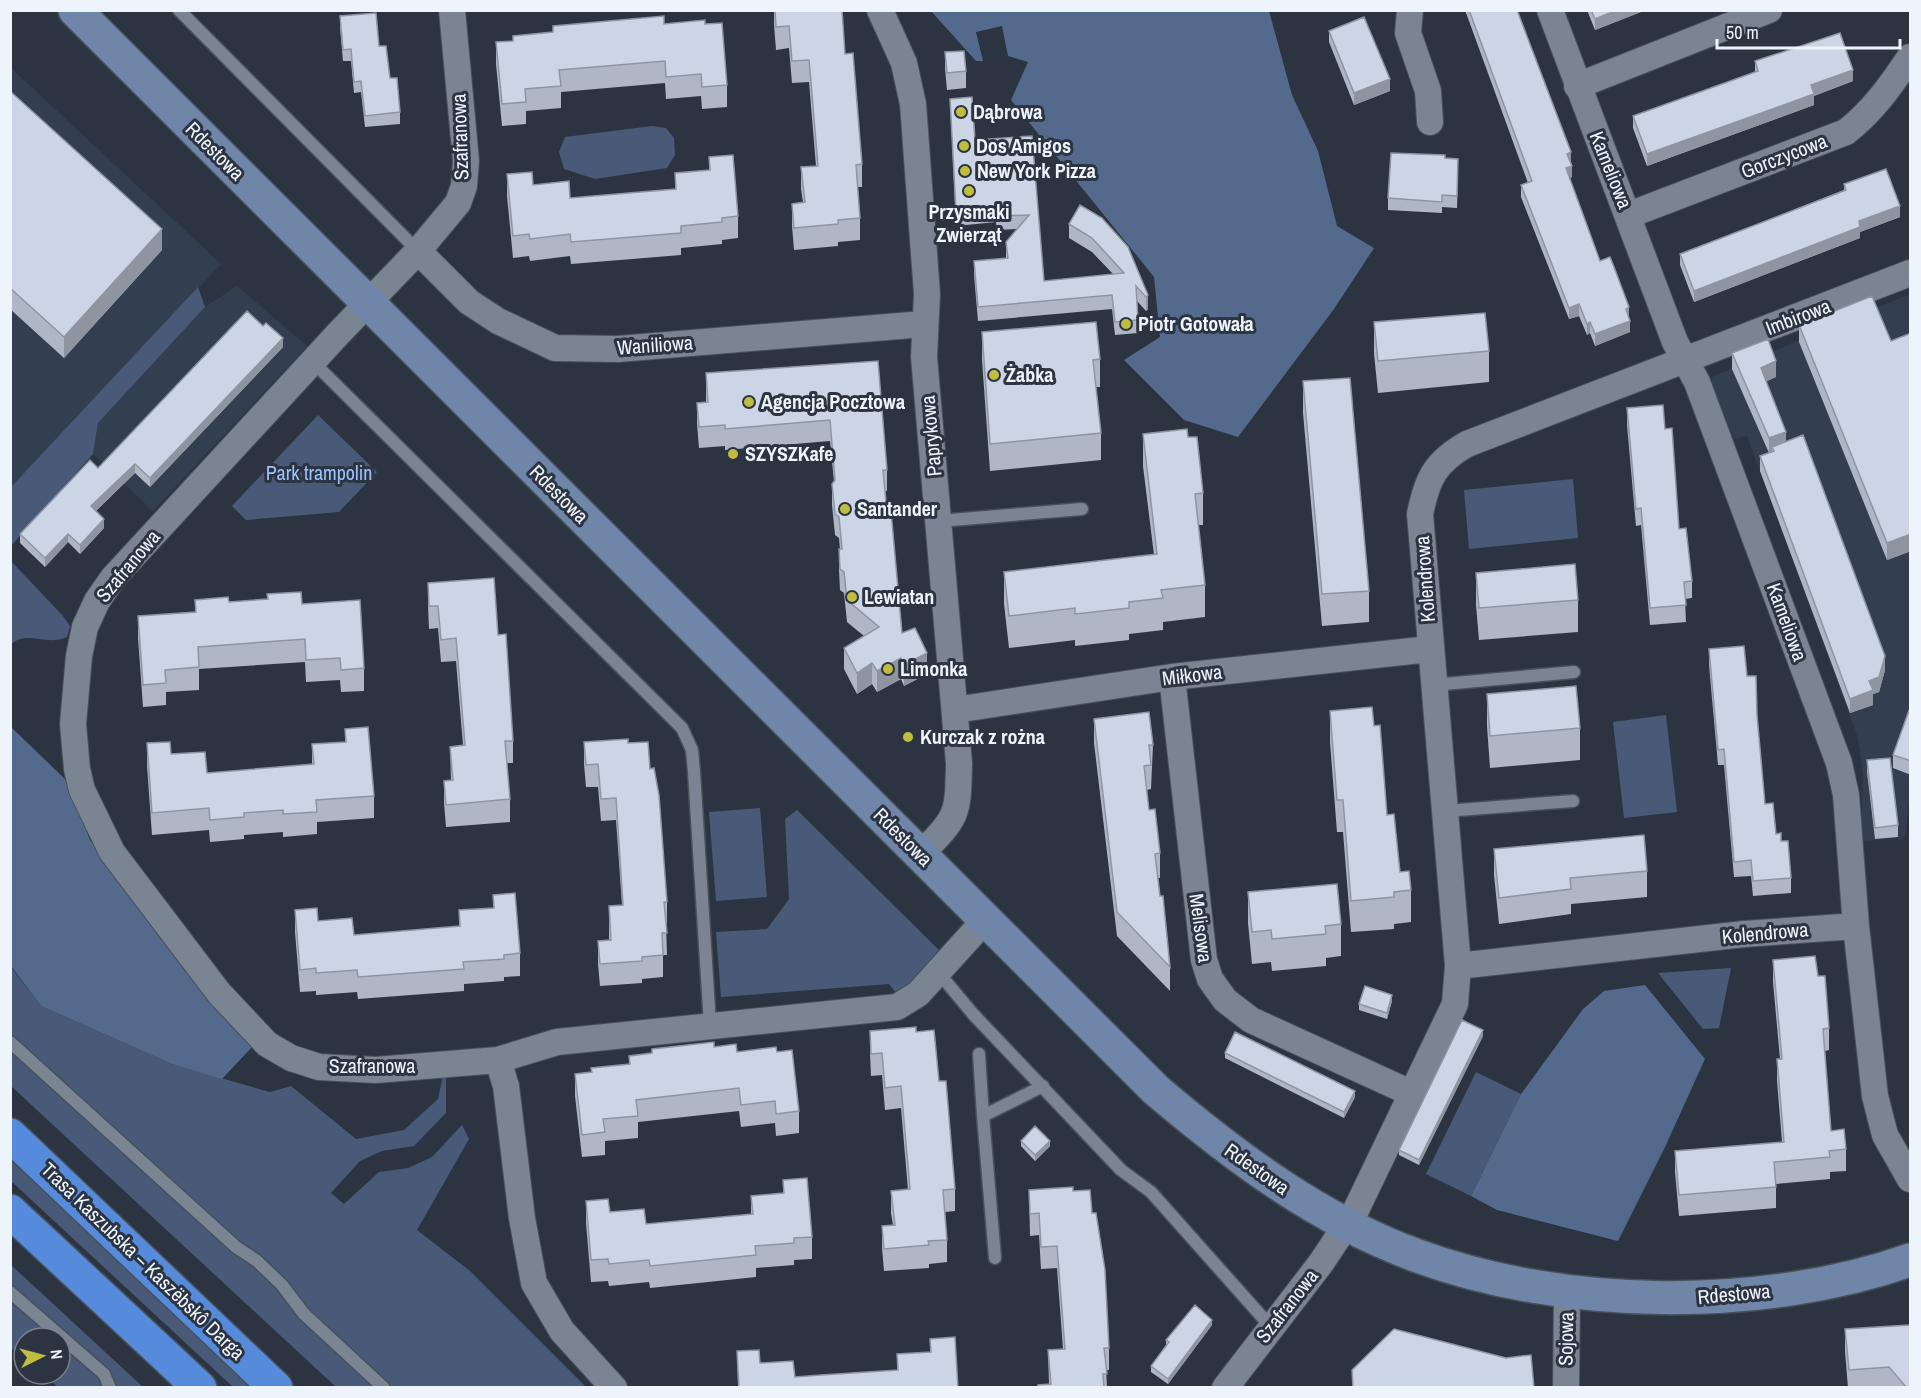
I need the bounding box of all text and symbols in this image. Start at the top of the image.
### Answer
scale bar [1717,12,1900,50]
text: 50 m [1726,20,1759,45]
street label: Szafranowa [444,93,475,181]
place label: Dąbrowa [973,98,1042,125]
marker: Dąbrowa [954,105,968,119]
street label: Rdestowa [180,115,251,186]
street label: Kameliowa [1584,127,1639,212]
street label: Gorczycowa [1737,127,1831,184]
place label: Dos Amigos [976,132,1071,159]
marker: Dos Amigos [957,139,971,153]
place label: New York Pizza [977,157,1096,184]
marker: New York Pizza [958,164,972,178]
marker: Przysmaki Zwierząt [962,184,976,198]
place label: Przysmaki Zwierząt [928,198,1010,248]
street label: Imbirowa [1761,292,1834,341]
place label: Piotr Gotowała [1138,310,1254,337]
marker: Piotr Gotowała [1119,317,1133,331]
street label: Waniliowa [616,328,694,361]
place label: Żabka [1006,361,1053,388]
marker: Żabka [987,368,1001,382]
place label: Agencja Pocztowa [761,388,905,415]
street label: Paprykowa [914,394,947,478]
marker: Agencja Pocztowa [742,395,756,409]
place label: SZYSZKafe [745,440,833,467]
marker: SZYSZKafe [726,447,740,461]
street label: Rdestowa [524,458,595,529]
park label: Park trampolin [266,459,372,486]
place label: Santander [857,495,938,522]
marker: Santander [838,502,852,516]
street label: Szafranowa [89,524,166,608]
street label: Kolendrowa [1408,535,1441,623]
street label: Kameliowa [1761,579,1814,665]
place label: Lewiatan [864,583,934,610]
marker: Lewiatan [845,590,859,604]
place label: Limonka [900,655,967,682]
street label: Miłkowa [1160,657,1223,692]
marker: Limonka [881,662,895,676]
place label: Kurczak z rożna [920,723,1045,750]
marker: Kurczak z rożna [901,730,915,744]
street label: Rdestowa [868,801,939,872]
street label: Melisowa [1183,892,1220,964]
street label: Kolendrowa [1721,915,1809,950]
street label: Szafranowa [329,1052,415,1079]
street label: Rdestowa [1220,1137,1295,1201]
street label: Trasa Kaszubska – Kaszëbskô Darga [35,1156,251,1365]
street label: Szafranowa [1249,1263,1324,1348]
street label: Rdestowa [1696,1277,1771,1310]
street label: Sojowa [1552,1312,1579,1366]
north arrow [12,1326,72,1386]
text: N [45,1349,68,1360]

